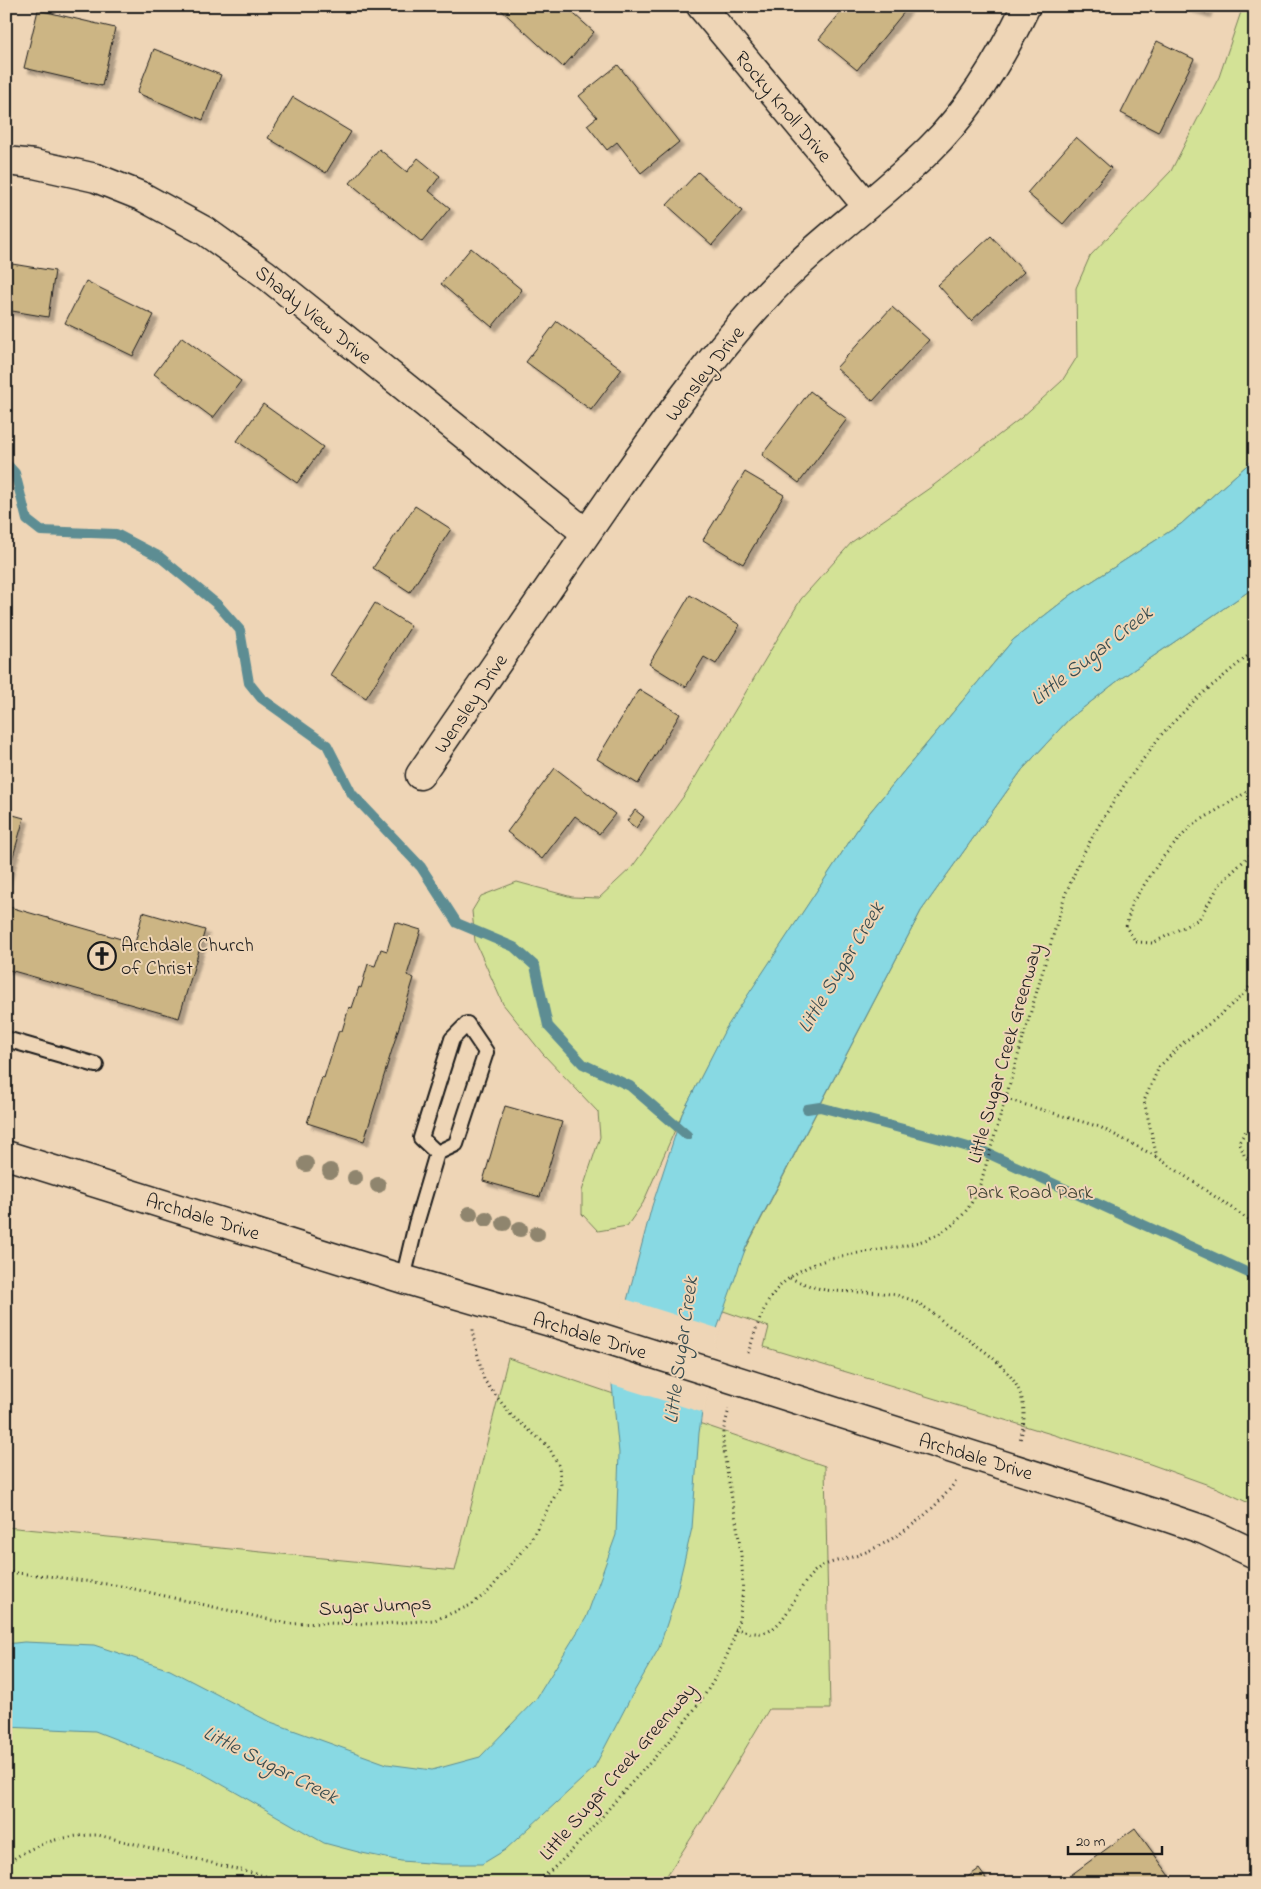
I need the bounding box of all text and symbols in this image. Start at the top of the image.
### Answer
street label: Rocky Knoll Drive [727,45,838,170]
street label: Shady View Drive [248,260,377,372]
street label: Wensley Drive [659,320,753,429]
water label: Little Sugar Creek [1025,599,1161,715]
street label: Wensley Drive [428,649,516,760]
water label: Little Sugar Creek [791,896,894,1040]
place label: Archdale Church of Christ [121,932,254,984]
street label: Little Sugar Creek Greenway [961,940,1053,1167]
church icon: Archdale Church of Christ [87,941,117,971]
park label: Park Road Park [967,1179,1093,1208]
street label: Archdale Drive [142,1187,263,1250]
water label: Little Sugar Creek [657,1274,708,1426]
street label: Archdale Drive [529,1306,650,1369]
street label: Archdale Drive [915,1427,1036,1490]
street label: Sugar Jumps [318,1590,432,1626]
street label: Little Sugar Creek Greenway [533,1677,705,1869]
water label: Little Sugar Creek [197,1719,343,1814]
scale bar [1068,1824,1162,1856]
text: 20 m [1076,1831,1106,1853]

